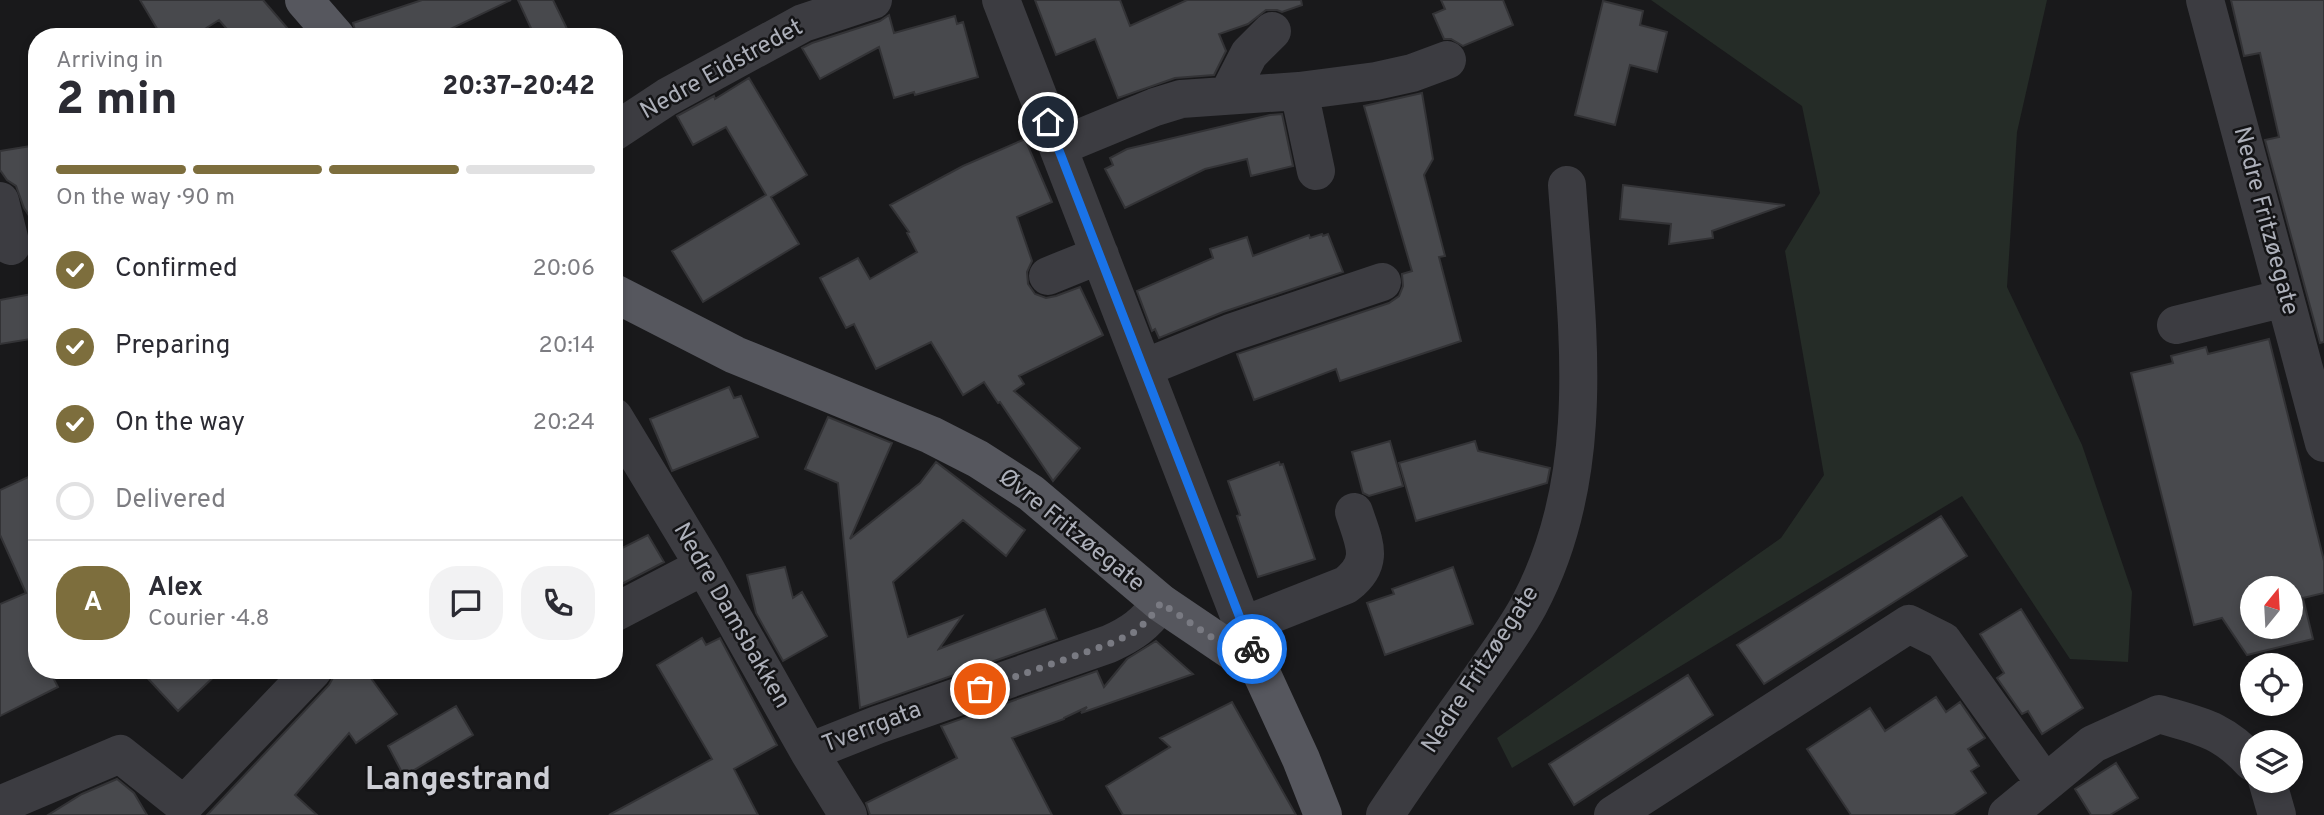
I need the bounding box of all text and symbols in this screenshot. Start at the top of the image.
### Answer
street label: Nedre Eidstredet [635,13,809,127]
text: Arriving in [56,47,163,76]
text: 20:37–20:42 [442,71,595,104]
text: 2 min [56,72,178,131]
pin [1018,92,1078,152]
icon: home [1029,103,1067,141]
street label: Nedre Fritzøegate [2225,124,2305,318]
text: On the way · 90 m [56,184,235,213]
icon: check [56,251,94,289]
text: Confirmed [115,253,238,286]
text: 20:06 [532,255,595,284]
icon: check [56,328,94,366]
text: Preparing [115,330,230,363]
text: 20:14 [539,332,595,361]
icon: check [56,405,94,443]
text: On the way [115,407,245,440]
text: 20:24 [533,409,595,438]
street label: Øvre Fritzøegate [992,463,1150,599]
text: Delivered [115,484,226,517]
street label: Nedre Damsbakken [666,518,796,714]
button: chat [429,566,503,640]
button: phone [521,566,595,640]
text: Alex [148,572,203,605]
north arrow [2240,576,2303,639]
map controls [2240,576,2303,793]
street label: Nedre Fritzøegate [1416,581,1546,759]
text: A [84,587,102,620]
text: Courier · 4.8 [148,605,269,634]
courier [1217,614,1287,684]
icon: bike [1233,630,1271,668]
button: locate [2240,653,2303,716]
pin [950,659,1010,719]
icon: bag [961,670,999,708]
street label: Tverrgata [818,695,926,761]
button: layers [2240,730,2303,793]
district label: Langestrand [365,761,551,801]

